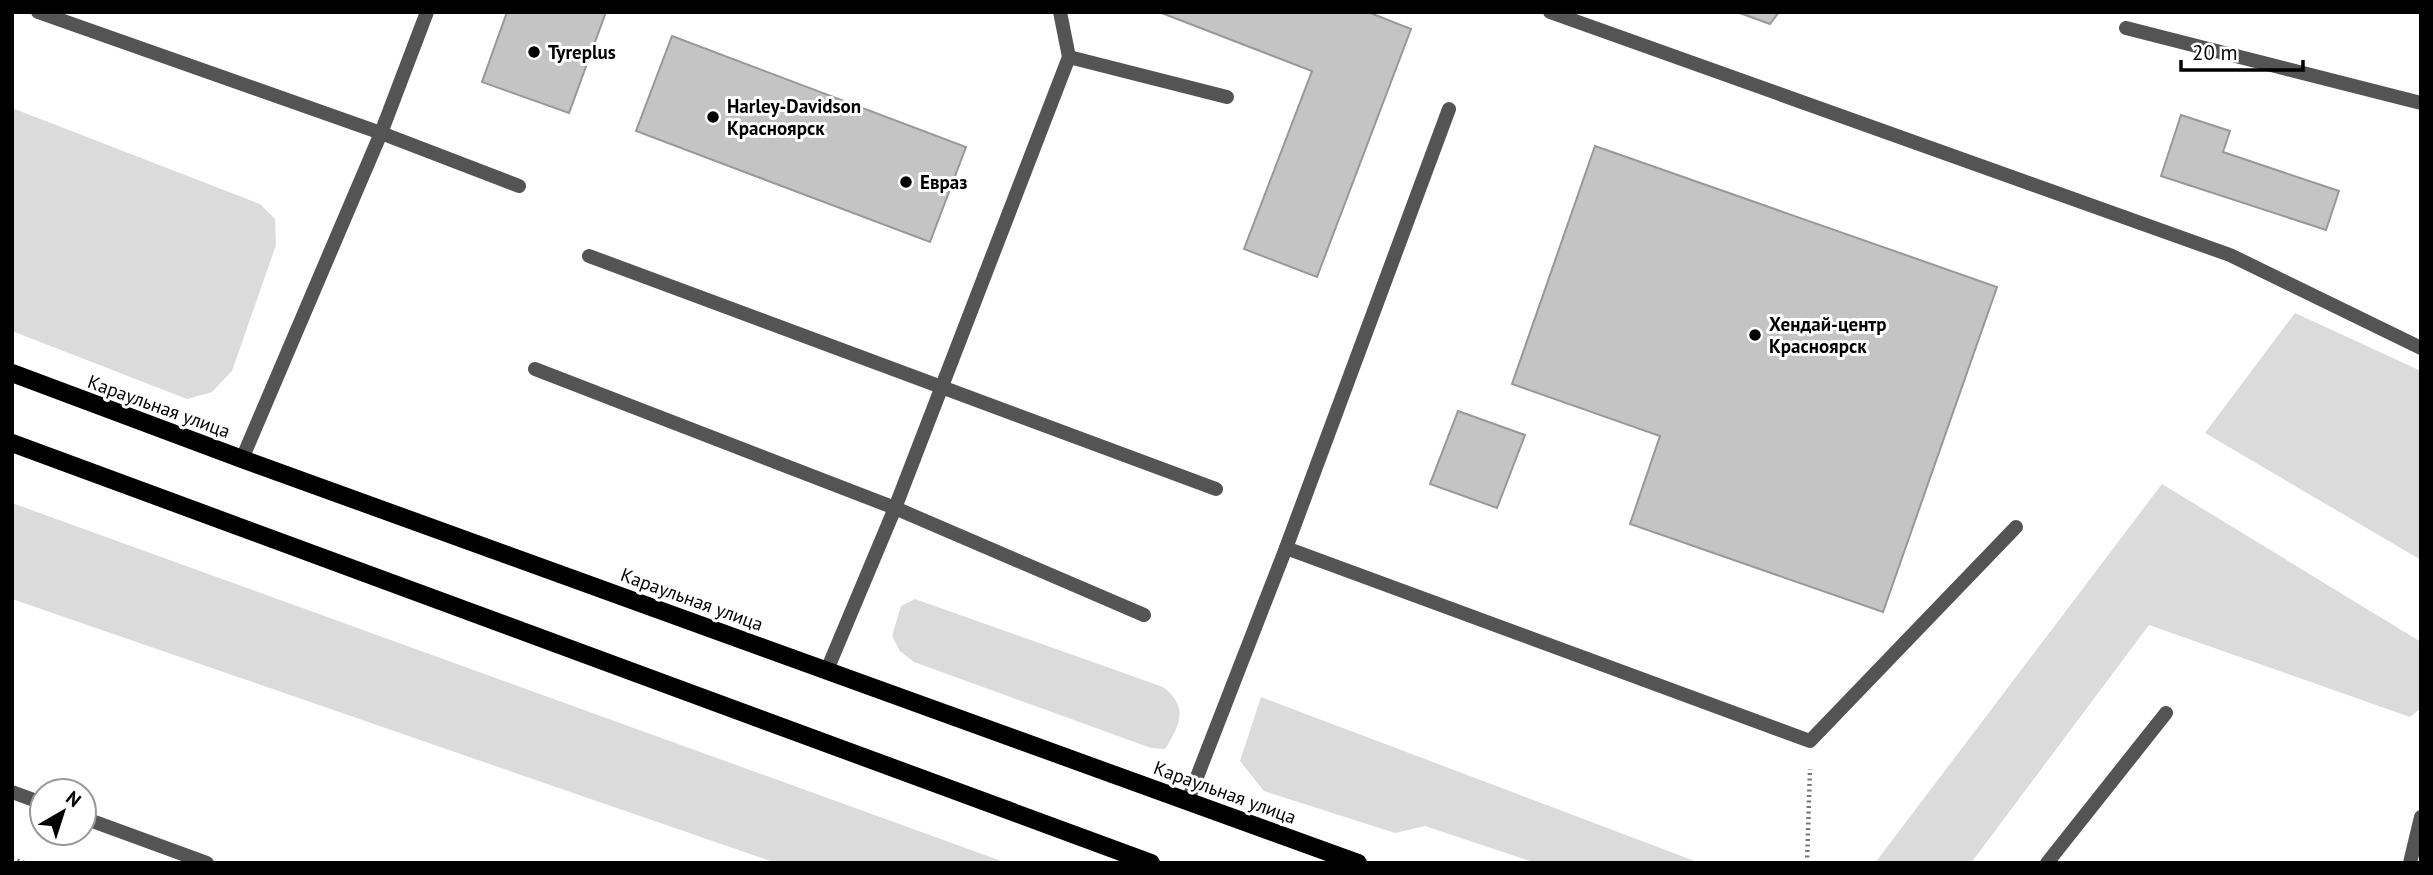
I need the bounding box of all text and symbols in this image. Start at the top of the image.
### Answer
scale bar [2181,28,2304,72]
text: 20 m [2192,39,2238,66]
place label: Tyreplus [548,40,616,64]
marker: Tyreplus [526,44,542,60]
place label: Harley-Davidson Красноярск [727,94,861,140]
marker: Harley-Davidson Красноярск [705,109,721,125]
place label: Евраз [920,170,967,194]
marker: Евраз [898,174,914,190]
place label: Хендай-центр Красноярск [1769,312,1887,358]
marker: Хендай-центр Красноярск [1747,327,1763,343]
street label: Караульная улица [84,369,234,443]
street label: Караульная улица [617,562,767,636]
street label: Караульная улица [1150,755,1300,829]
north arrow [28,777,98,847]
text: N [61,786,86,812]

